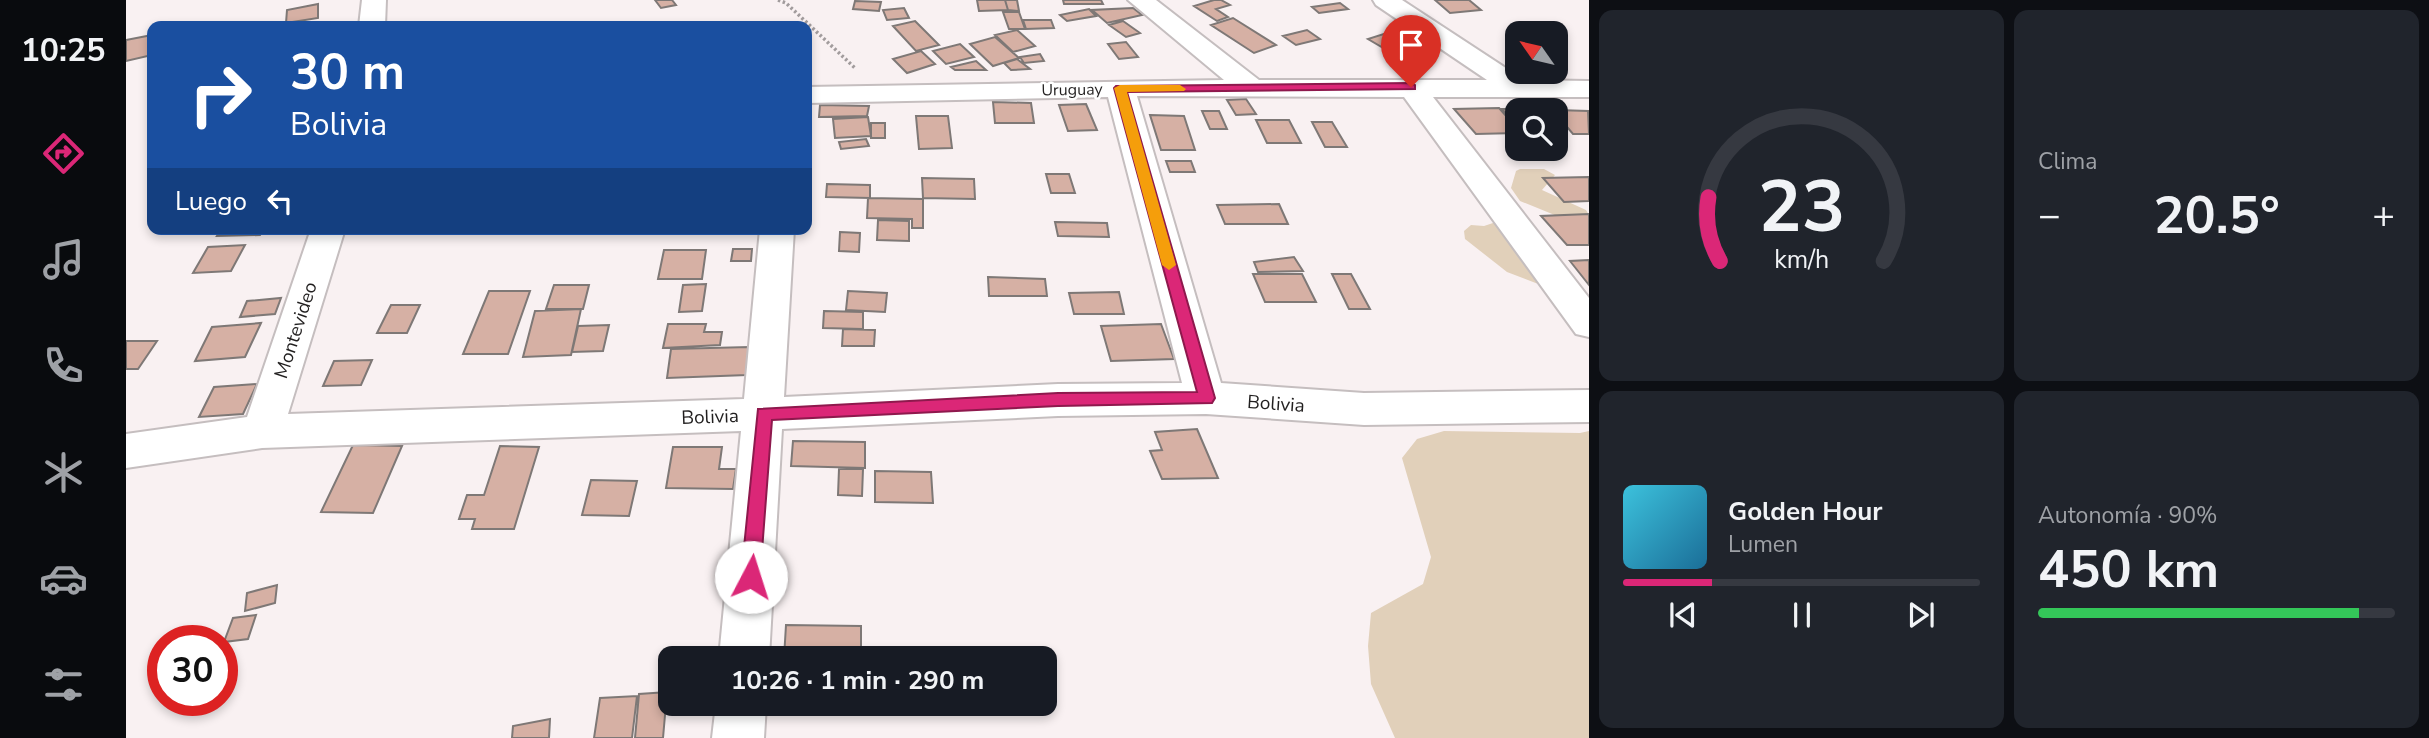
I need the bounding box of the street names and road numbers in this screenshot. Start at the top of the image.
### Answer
street label: Uruguay [1041,78,1104,102]
street label: Montevideo [268,279,324,382]
street label: Bolivia [1246,389,1306,419]
street label: Bolivia [681,403,739,431]

